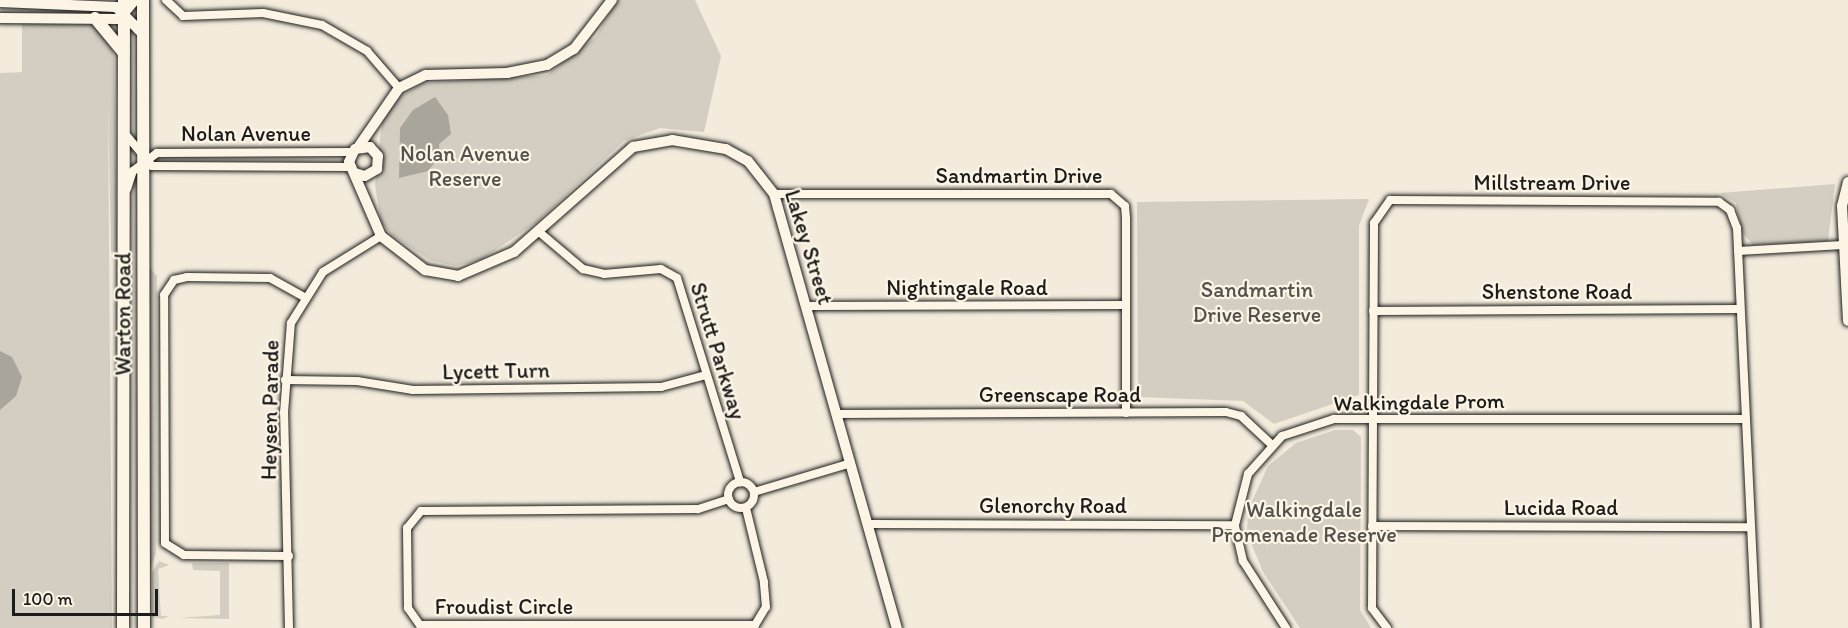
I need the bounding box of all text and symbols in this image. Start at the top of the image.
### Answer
street label: Nolan Avenue [182,121,310,147]
park label: Nolan Avenue Reserve [401,140,529,192]
street label: Sandmartin Drive [936,163,1102,189]
street label: Millstream Drive [1474,170,1630,196]
street label: Lakey Street [779,187,839,307]
street label: Warton Road [110,253,136,375]
street label: Nightingale Road [887,275,1047,301]
park label: Sandmartin Drive Reserve [1193,276,1321,328]
street label: Shenstone Road [1482,279,1632,305]
street label: Strutt Parkway [685,280,751,422]
street label: Heysen Parade [256,340,284,480]
street label: Lycett Turn [443,357,549,385]
street label: Greenscape Road [979,382,1141,408]
street label: Walkingdale Prom [1333,387,1505,417]
street label: Glenorchy Road [979,493,1127,519]
street label: Lucida Road [1504,495,1618,521]
park label: Walkingdale Promenade Reserve [1211,496,1397,548]
scale bar [15,577,160,615]
text: 100 m [23,588,73,610]
street label: Froudist Circle [435,594,573,620]

